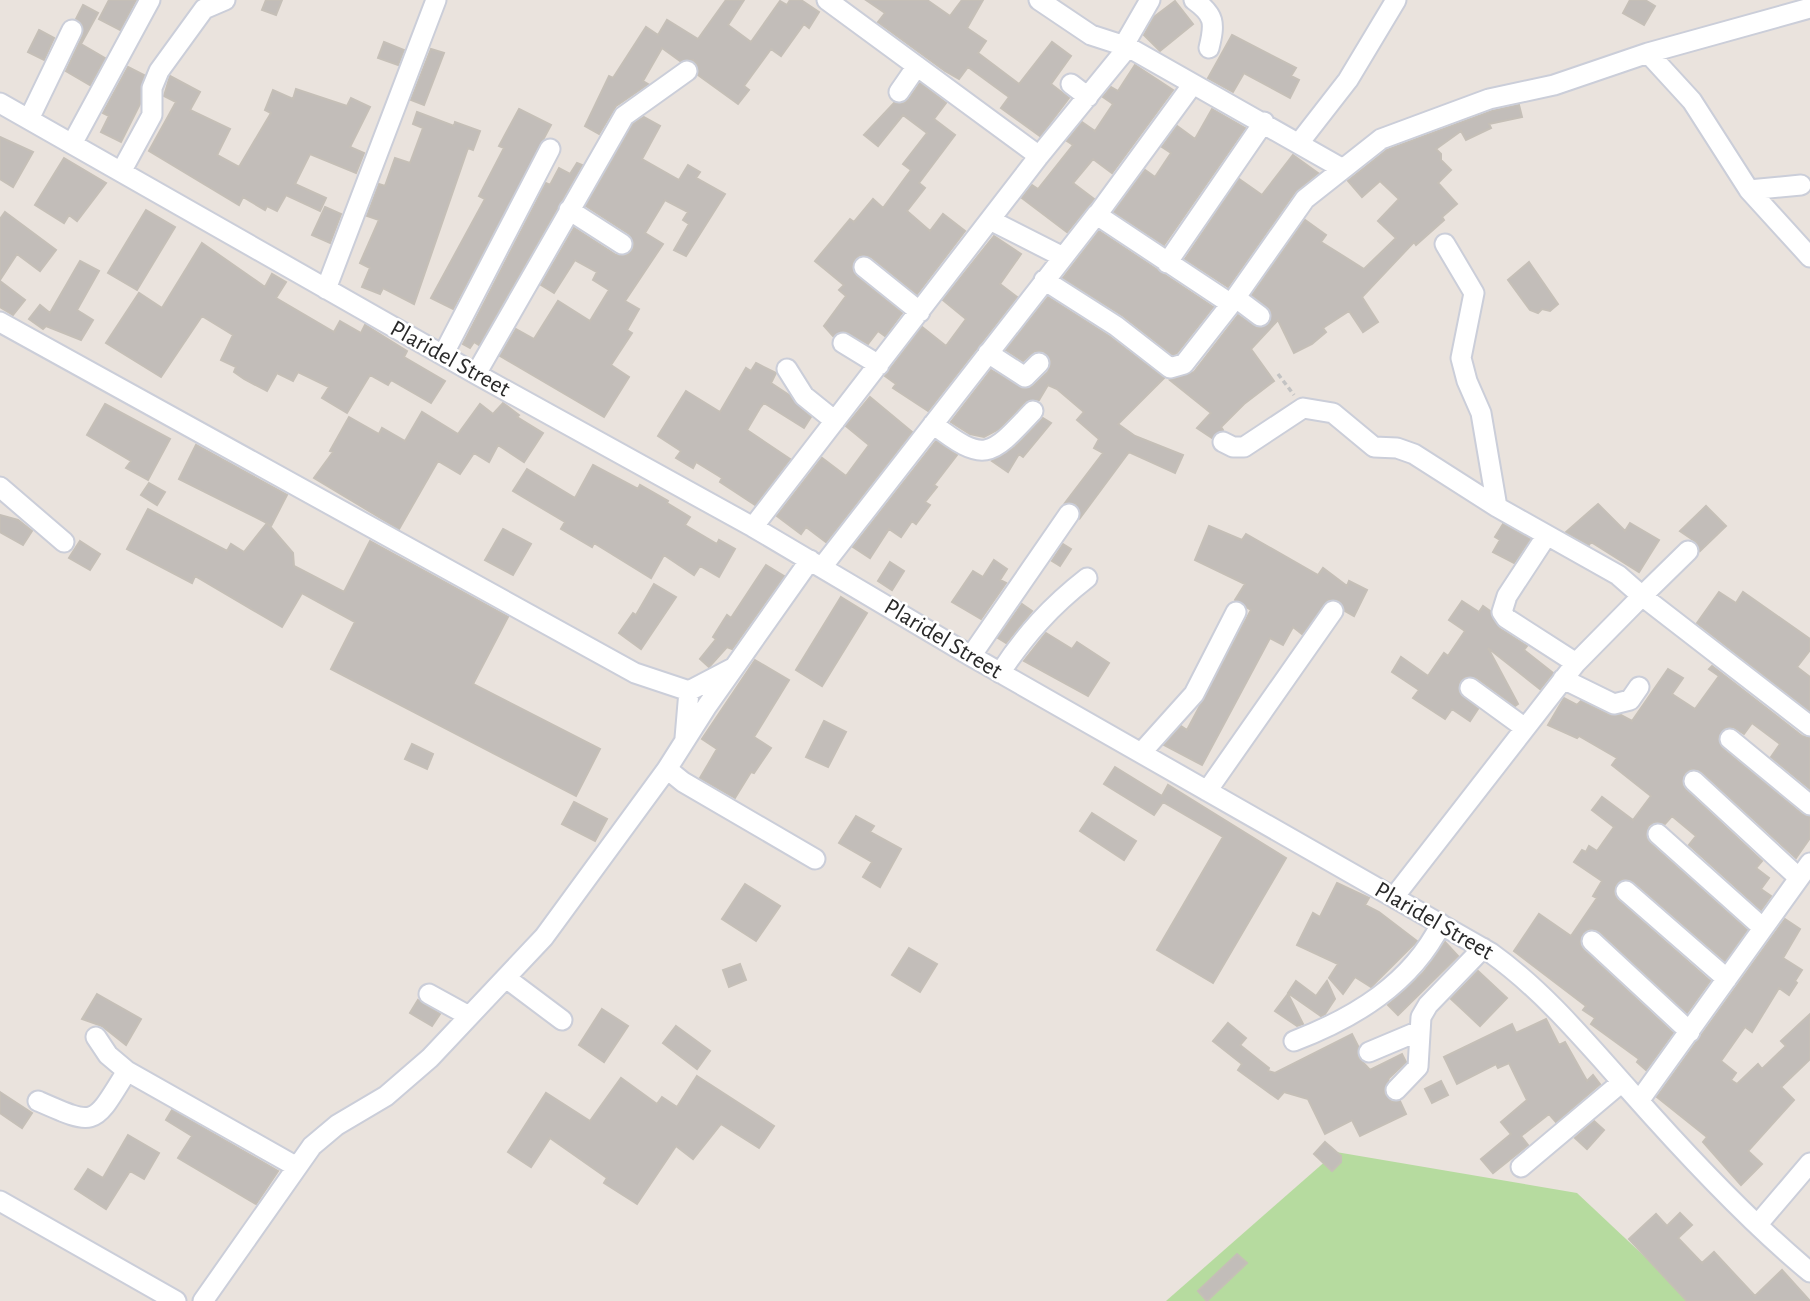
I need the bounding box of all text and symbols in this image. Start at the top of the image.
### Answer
street label: Plaridel Street [386,316,514,402]
street label: Plaridel Street [880,595,1006,684]
street label: Plaridel Street [1371,877,1498,965]

